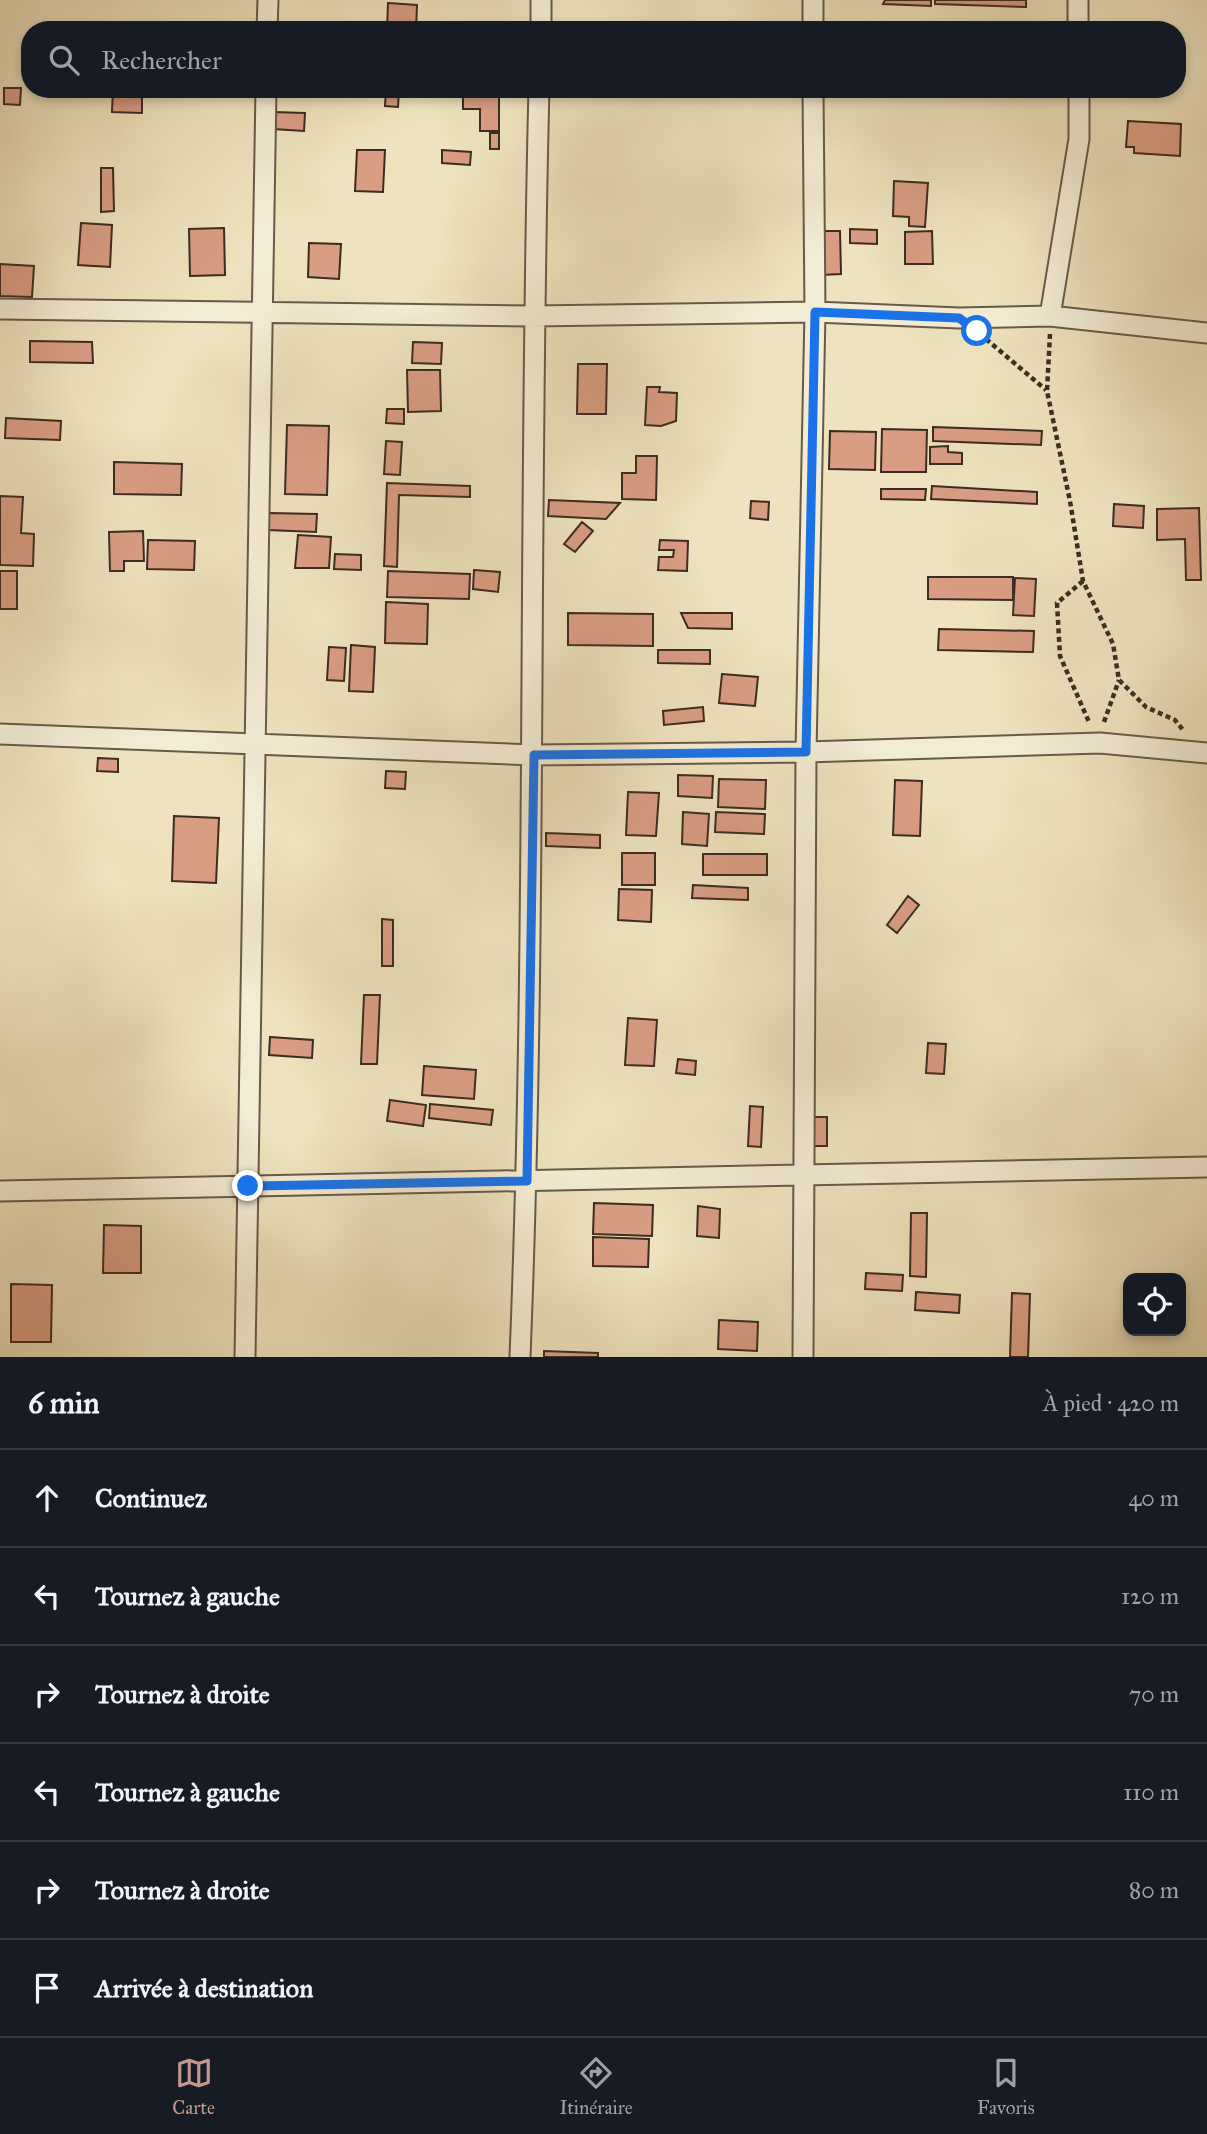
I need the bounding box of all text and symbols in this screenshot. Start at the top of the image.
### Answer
search box [21,21,1186,98]
icon: search [45,41,83,79]
text: Rechercher [101,44,222,76]
route start [961,315,992,346]
route end [232,1170,263,1201]
map controls [1123,1273,1186,1336]
button: locate [1123,1273,1186,1336]
text: 6 min [28,1385,100,1421]
text: À pied · 420 m [1043,1389,1179,1417]
icon: ahead [28,1479,66,1517]
text: Continuez [95,1482,207,1514]
text: 40 m [1129,1484,1179,1512]
icon: left [28,1577,66,1615]
text: Tournez à gauche [95,1580,280,1612]
text: 120 m [1121,1582,1179,1610]
icon: right [28,1675,66,1713]
text: Tournez à droite [95,1678,270,1710]
text: 70 m [1129,1680,1179,1708]
icon: left [28,1773,66,1811]
text: Tournez à gauche [95,1776,280,1808]
text: 110 m [1123,1778,1179,1806]
icon: right [28,1871,66,1909]
text: Tournez à droite [95,1874,270,1906]
text: 80 m [1129,1876,1179,1904]
icon: arrive [28,1969,66,2007]
text: Arrivée à destination [95,1972,313,2004]
tab: Carte [172,2054,215,2119]
tab: Itinéraire [559,2054,633,2119]
tab: Favoris [977,2054,1035,2119]

